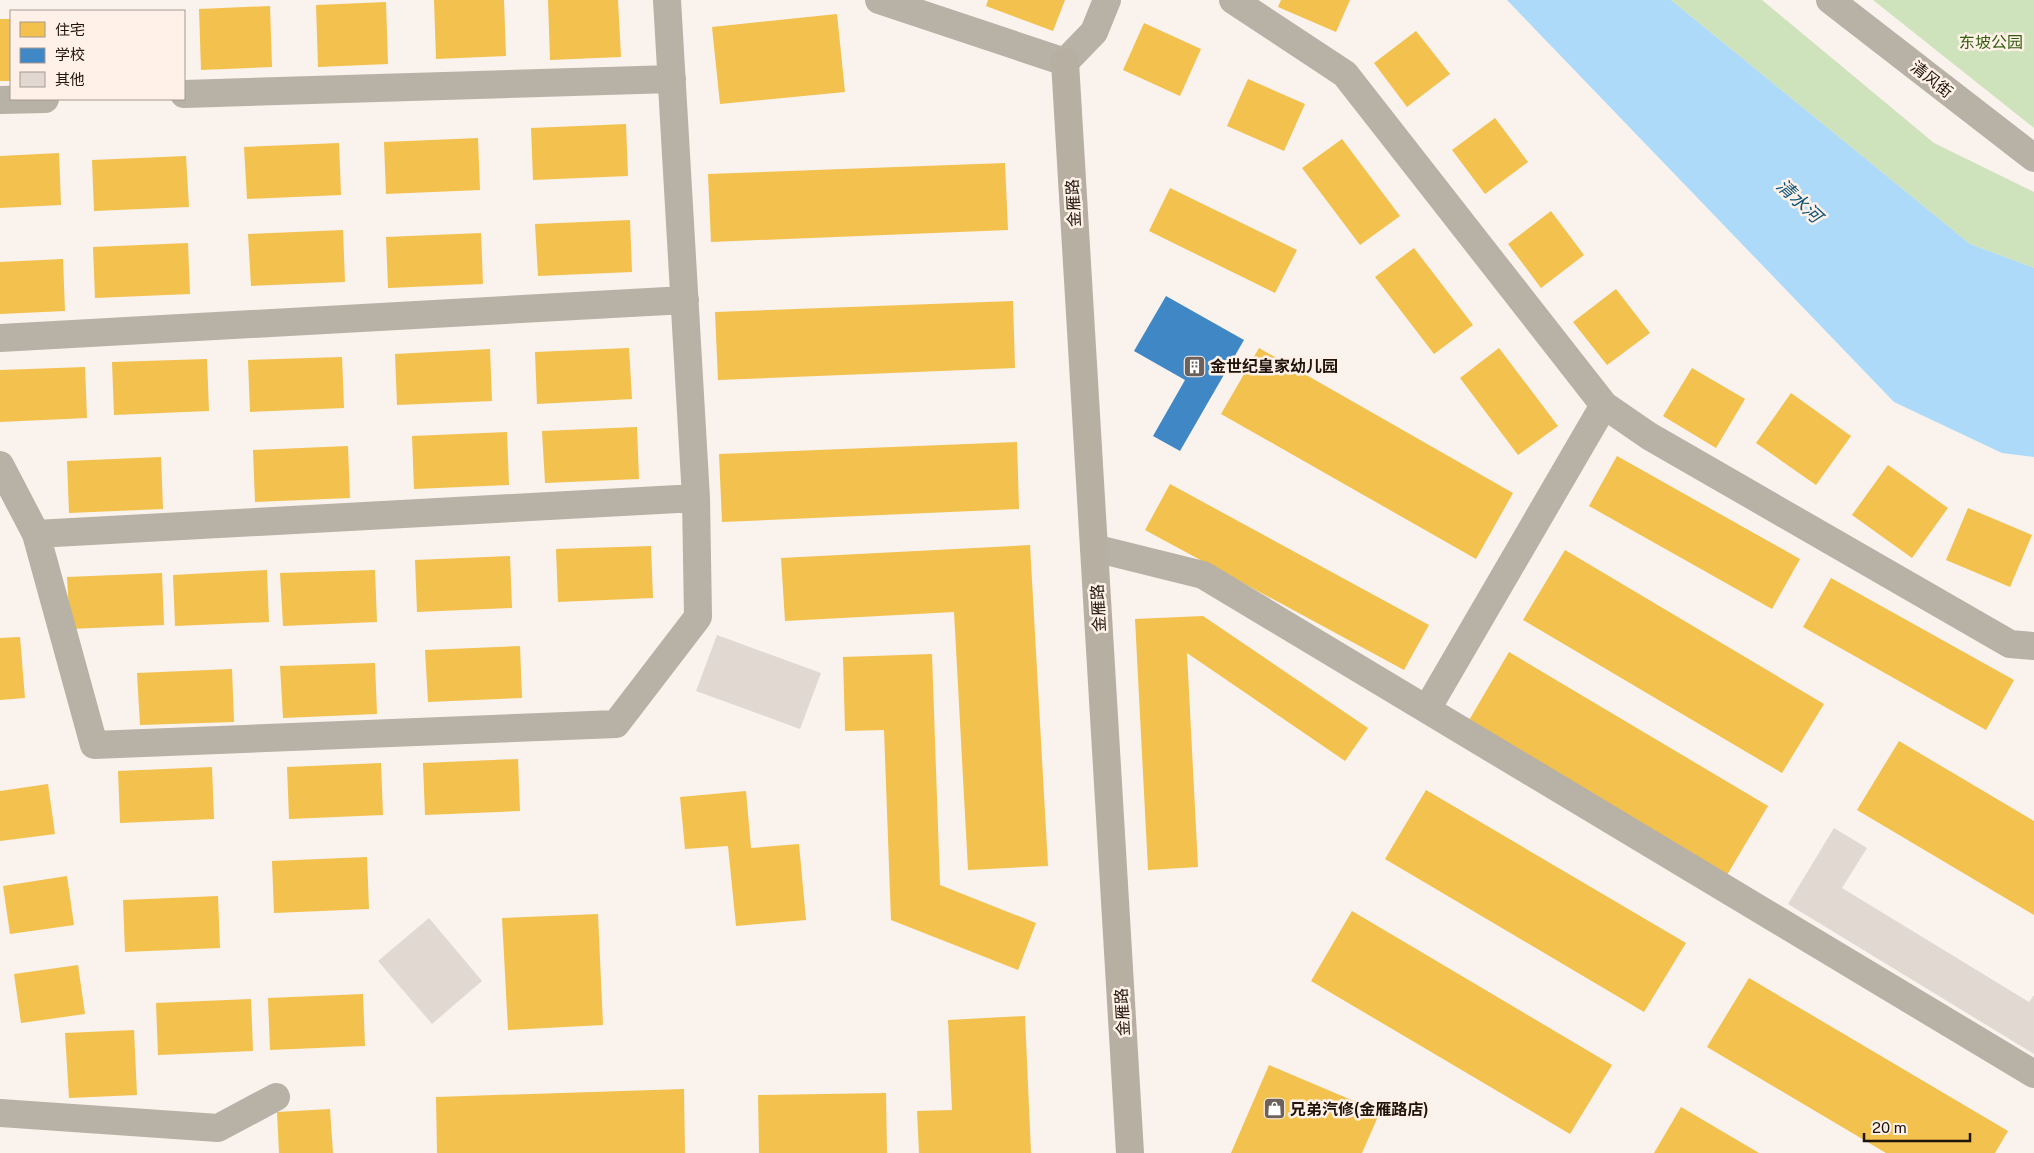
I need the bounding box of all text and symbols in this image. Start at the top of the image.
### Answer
legend [10,10,185,100]
text: 住宅 [55,21,85,38]
park label: 东坡公园 [1959,33,2023,52]
text: 学校 [55,46,85,63]
street label: 清风街 [1907,57,1956,102]
text: 其他 [55,71,85,88]
water label: 清水河 [1772,175,1828,229]
street label: 金雁路 [1063,179,1084,227]
building icon: 金世纪皇家幼儿园 [1182,354,1206,378]
place label: 金世纪皇家幼儿园 [1210,357,1338,376]
street label: 金雁路 [1088,584,1109,632]
street label: 金雁路 [1112,988,1133,1036]
shop icon: 兄弟汽修(金雁路店) [1262,1097,1286,1121]
place label: 兄弟汽修(金雁路店) [1290,1100,1429,1119]
scale bar [1864,1110,1970,1142]
text: 20 m [1872,1119,1907,1136]

